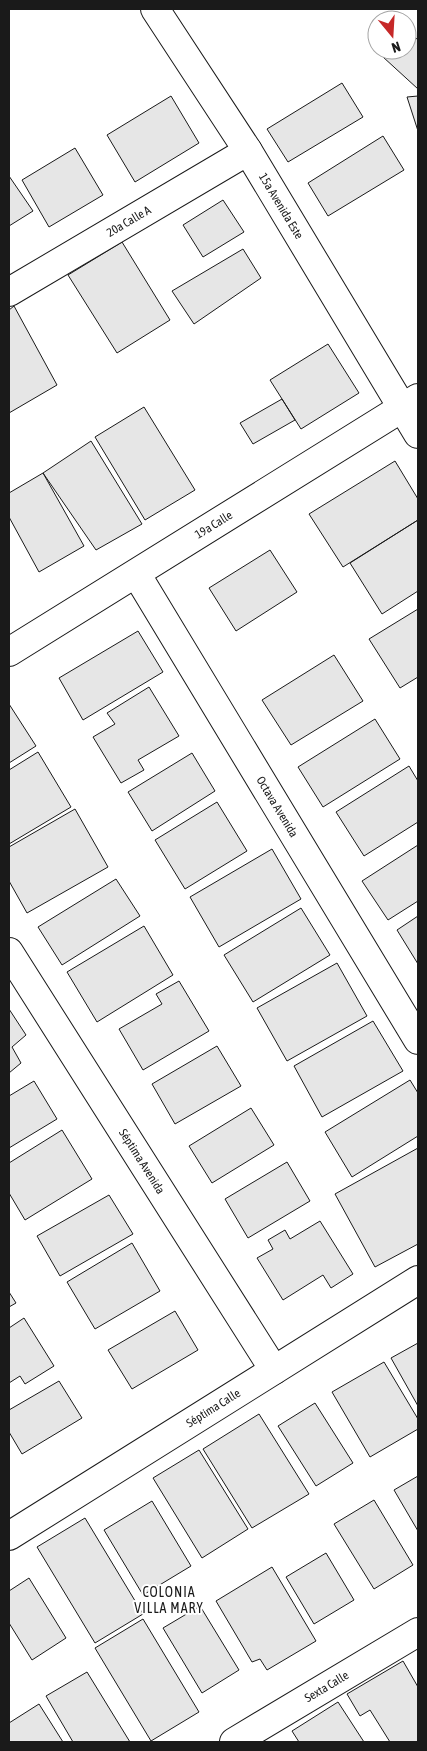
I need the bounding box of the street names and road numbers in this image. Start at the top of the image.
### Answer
street label: 15a Avenida Este [256,171,306,242]
street label: 20a Calle A [104,203,153,240]
street label: 19a Calle [193,508,235,542]
street label: Octava Avenida [253,774,301,840]
street label: Séptima Avenida [116,1126,168,1197]
street label: Séptima Calle [184,1386,243,1430]
street label: Sexta Calle [302,1668,351,1705]

